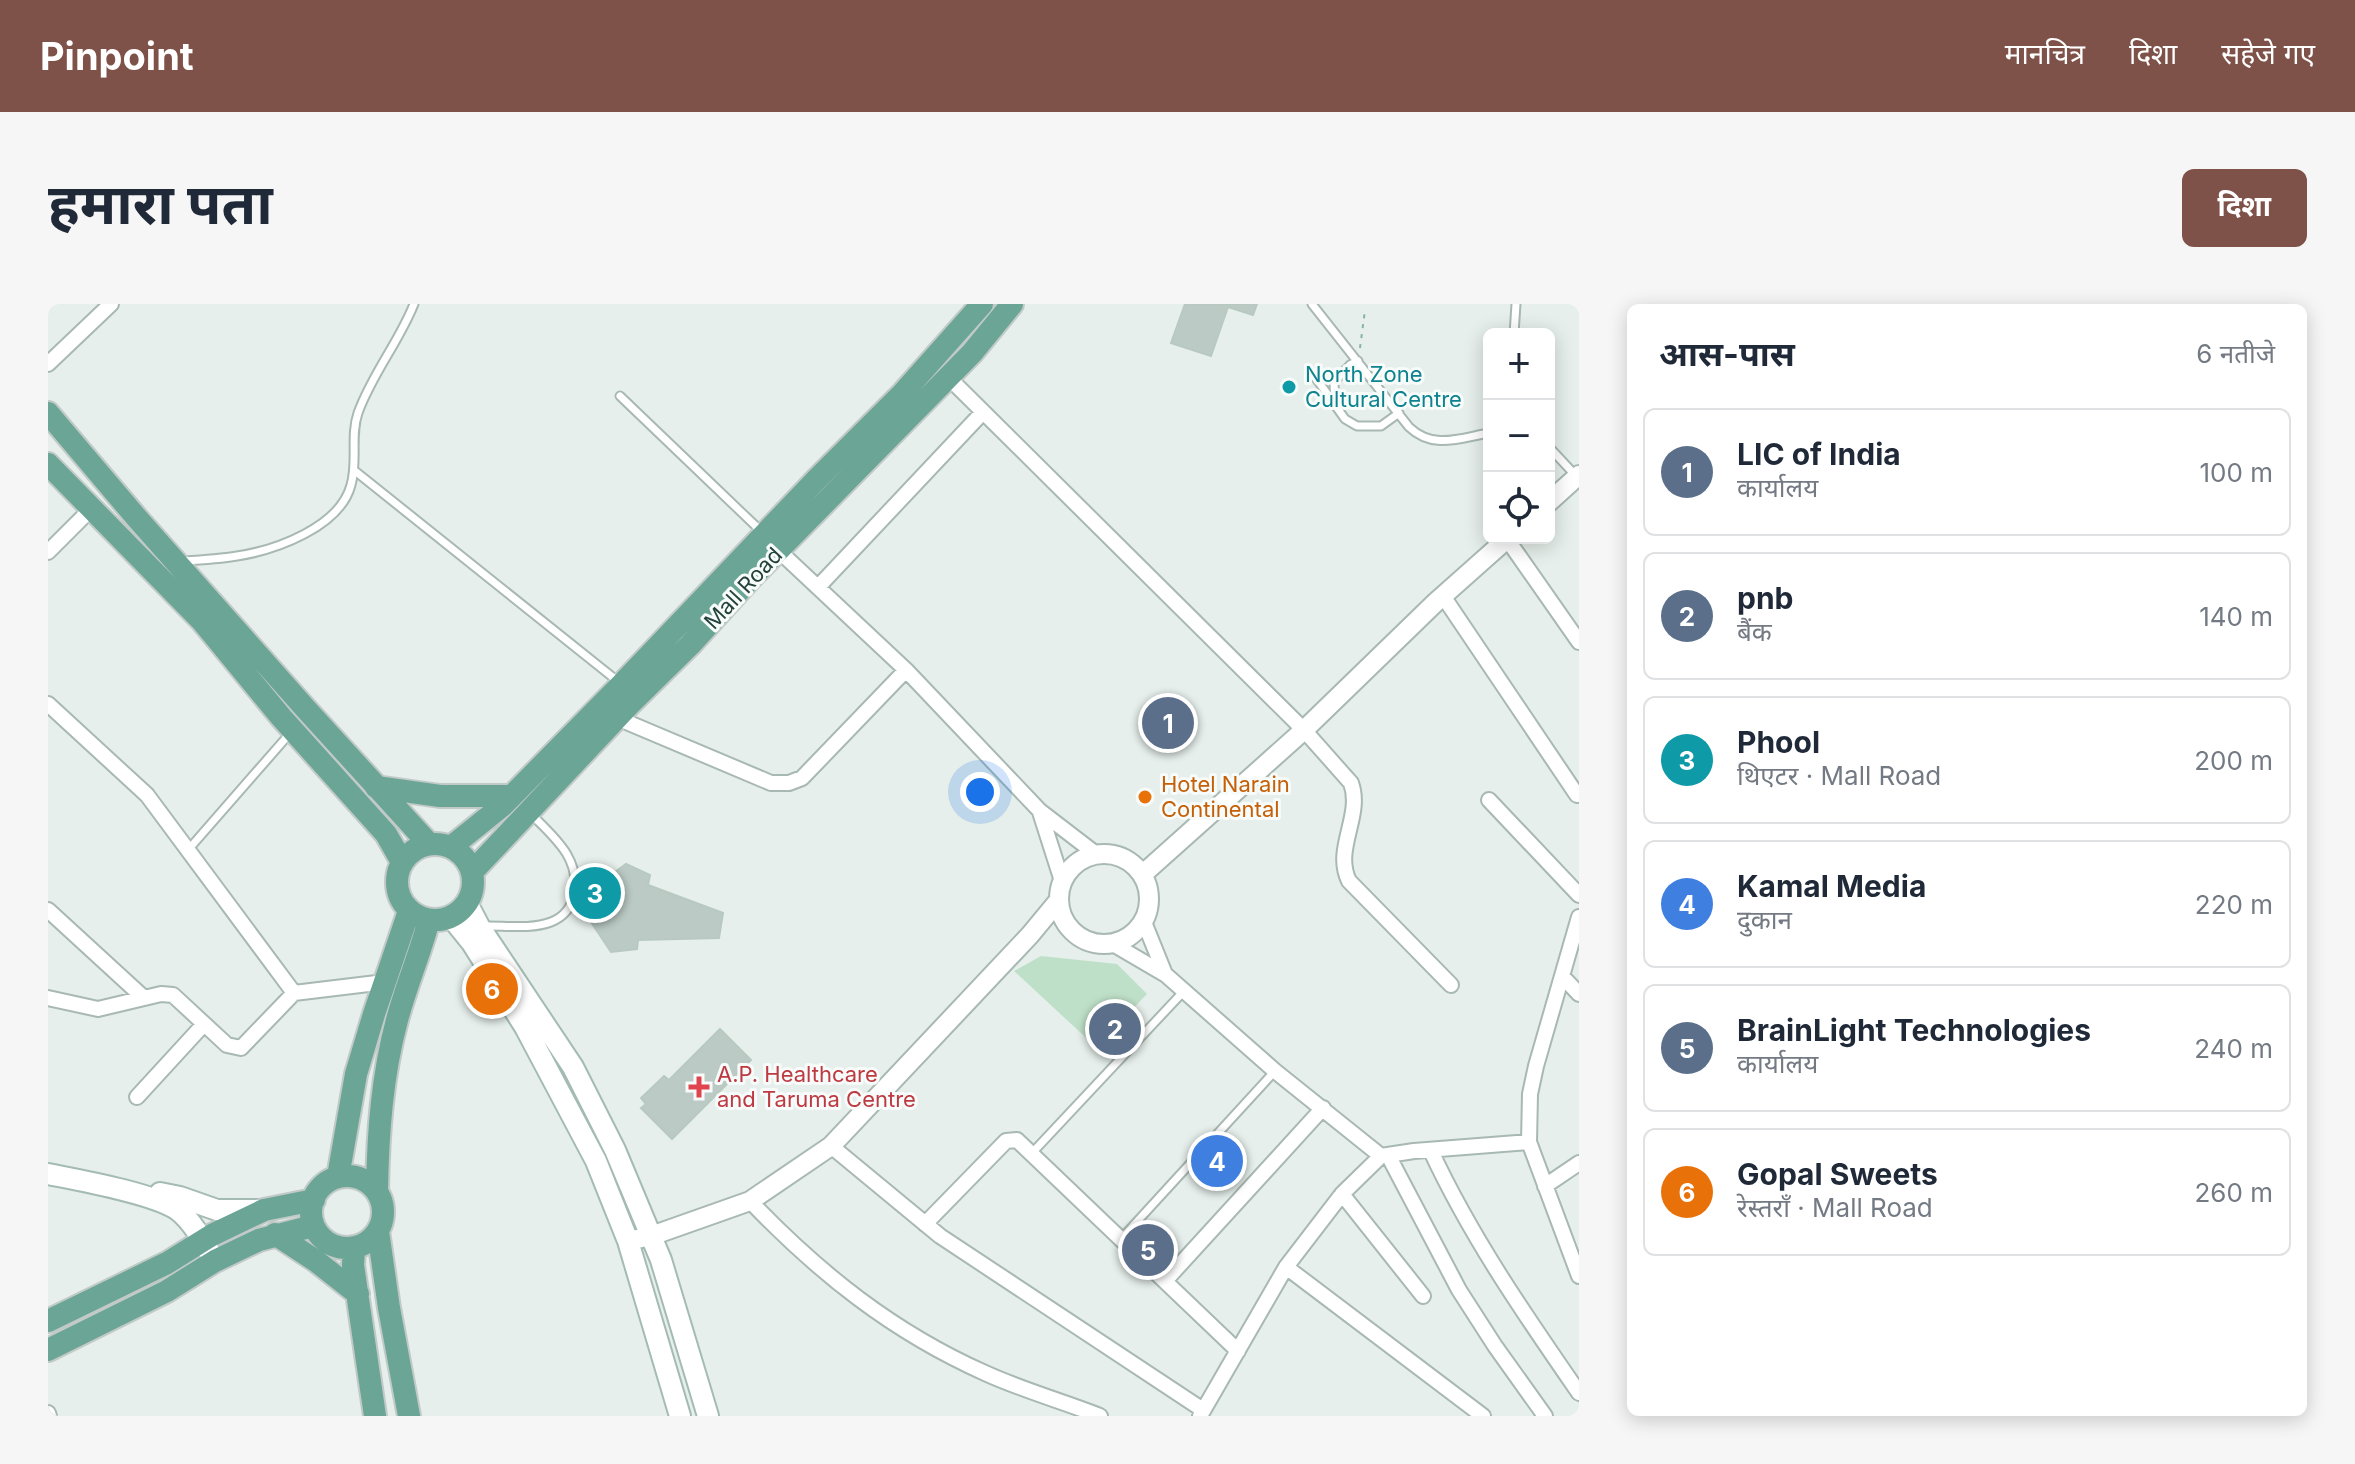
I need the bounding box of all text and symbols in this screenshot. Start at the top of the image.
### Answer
text: Pinpoint [40,33,194,79]
text: मानचित्र [2005,37,2085,71]
text: दिशा [2129,37,2177,71]
text: सहेजे गए [2221,37,2315,71]
button: दिशा [2182,169,2307,247]
text: हमारा पता [48,170,273,238]
map controls [1483,328,1555,544]
button: + [1483,328,1555,400]
text: आस-पास [1659,333,1795,374]
text: 6 नतीजे [2196,338,2275,369]
place label: North Zone Cultural Centre [1305,361,1462,412]
marker: North Zone Cultural Centre [1280,378,1298,396]
button: − [1483,400,1555,472]
text: LIC of India [1737,436,1901,472]
text: 1 [1681,457,1693,488]
text: 100 m [2200,457,2273,488]
button: locate [1483,472,1555,544]
text: कार्यालय [1737,472,1818,503]
street label: Mall Road [699,542,787,634]
text: pnb [1737,580,1794,616]
text: 2 [1679,601,1695,632]
text: 140 m [2199,601,2273,632]
text: बैंक [1737,616,1772,647]
pin: 1 [1142,693,1194,753]
text: Phool [1737,724,1820,760]
text: 3 [1679,745,1695,776]
text: 200 m [2194,745,2273,776]
text: थिएटर · Mall Road [1737,760,1941,791]
place label: Hotel Narain Continental [1161,771,1290,822]
your location [960,772,1000,812]
marker: Hotel Narain Continental [1136,788,1154,806]
pin: 3 [569,863,621,923]
text: Kamal Media [1737,868,1926,904]
text: 4 [1678,889,1696,920]
text: 220 m [2195,889,2273,920]
text: दुकान [1737,904,1792,935]
pin: 6 [466,959,518,1019]
pin: 2 [1089,999,1141,1059]
text: BrainLight Technologies [1737,1012,2091,1048]
text: 5 [1679,1033,1695,1064]
text: 240 m [2194,1033,2273,1064]
text: कार्यालय [1737,1048,1818,1079]
place label: A.P. Healthcare and Taruma Centre [717,1061,916,1112]
marker: A.P. Healthcare and Taruma Centre [688,1076,710,1098]
pin: 4 [1191,1131,1243,1191]
text: Gopal Sweets [1737,1156,1938,1192]
text: 6 [1679,1177,1695,1208]
text: 260 m [2195,1177,2273,1208]
text: रेस्तराँ · Mall Road [1737,1192,1933,1223]
pin: 5 [1122,1220,1174,1280]

